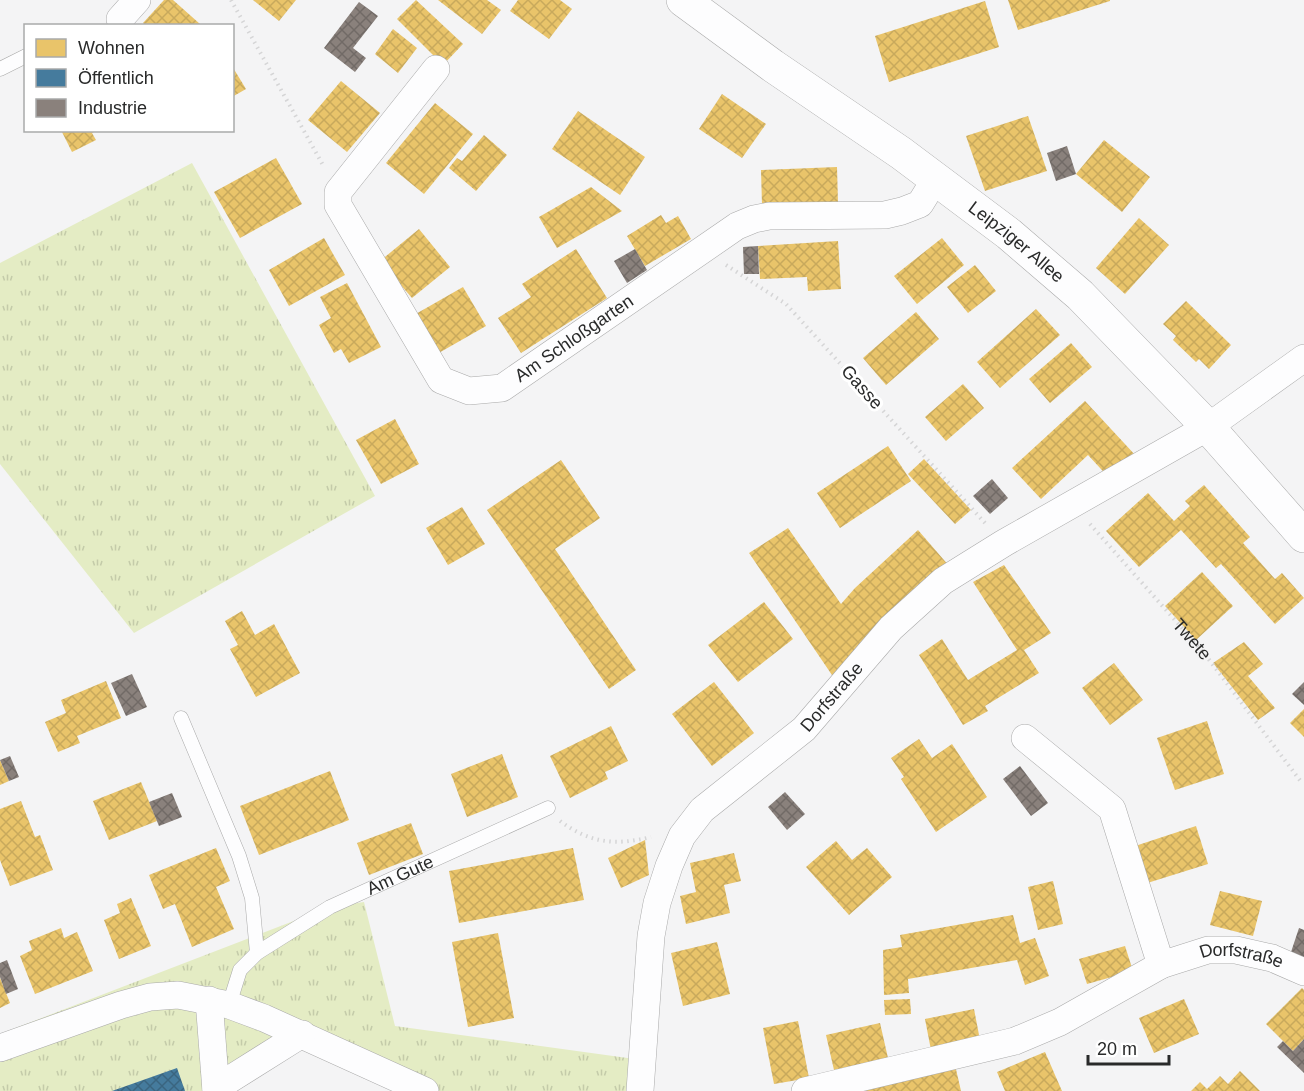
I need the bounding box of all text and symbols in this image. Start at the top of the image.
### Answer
legend [24,24,234,132]
text: Wohnen [78,38,145,58]
text: Öffentlich [78,68,154,88]
text: Industrie [78,98,147,118]
street label: Leipziger Allee [965,197,1068,287]
street label: Am Schloßgarten [511,291,637,386]
street label: Gasse [837,361,887,413]
street label: Twete [1169,615,1216,664]
street label: Dorfstraße [796,658,867,736]
street label: Am Gute [364,851,437,899]
street label: Dorfstraße [1197,939,1287,972]
scale bar [1088,1028,1169,1066]
text: 20 m [1097,1039,1137,1059]

